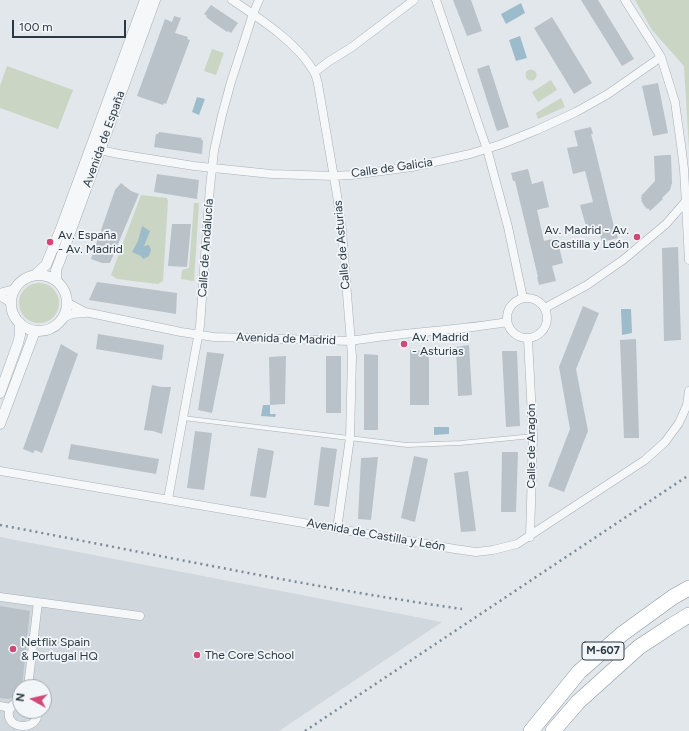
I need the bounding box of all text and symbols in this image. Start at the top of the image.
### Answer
scale bar [14,12,128,38]
text: 100 m [19,20,53,34]
street label: Avenida de España [80,89,128,189]
street label: Calle de Galicia [350,155,434,181]
street label: Calle de Andalucía [195,198,217,298]
street label: Calle de Asturias [331,200,353,290]
place label: Av. Madrid - Av. Castilla y León [544,223,629,251]
place label: Av. España - Av. Madrid [58,228,123,256]
marker: Av. Madrid - Av. Castilla y León [632,232,642,242]
marker: Av. España - Av. Madrid [45,237,55,247]
street label: Avenida de Madrid [236,330,336,348]
place label: Av. Madrid - Asturias [412,330,469,358]
marker: Av. Madrid - Asturias [399,339,409,349]
street label: Calle de Aragón [524,403,538,489]
street label: Avenida de Castilla y León [306,516,446,554]
place label: Netflix Spain & Portugal HQ [21,635,98,663]
road number: M-607 [582,642,624,660]
marker: Netflix Spain & Portugal HQ [8,644,18,654]
place label: The Core School [205,648,294,662]
marker: The Core School [192,650,202,660]
north arrow [12,679,52,719]
text: N [14,692,28,703]

